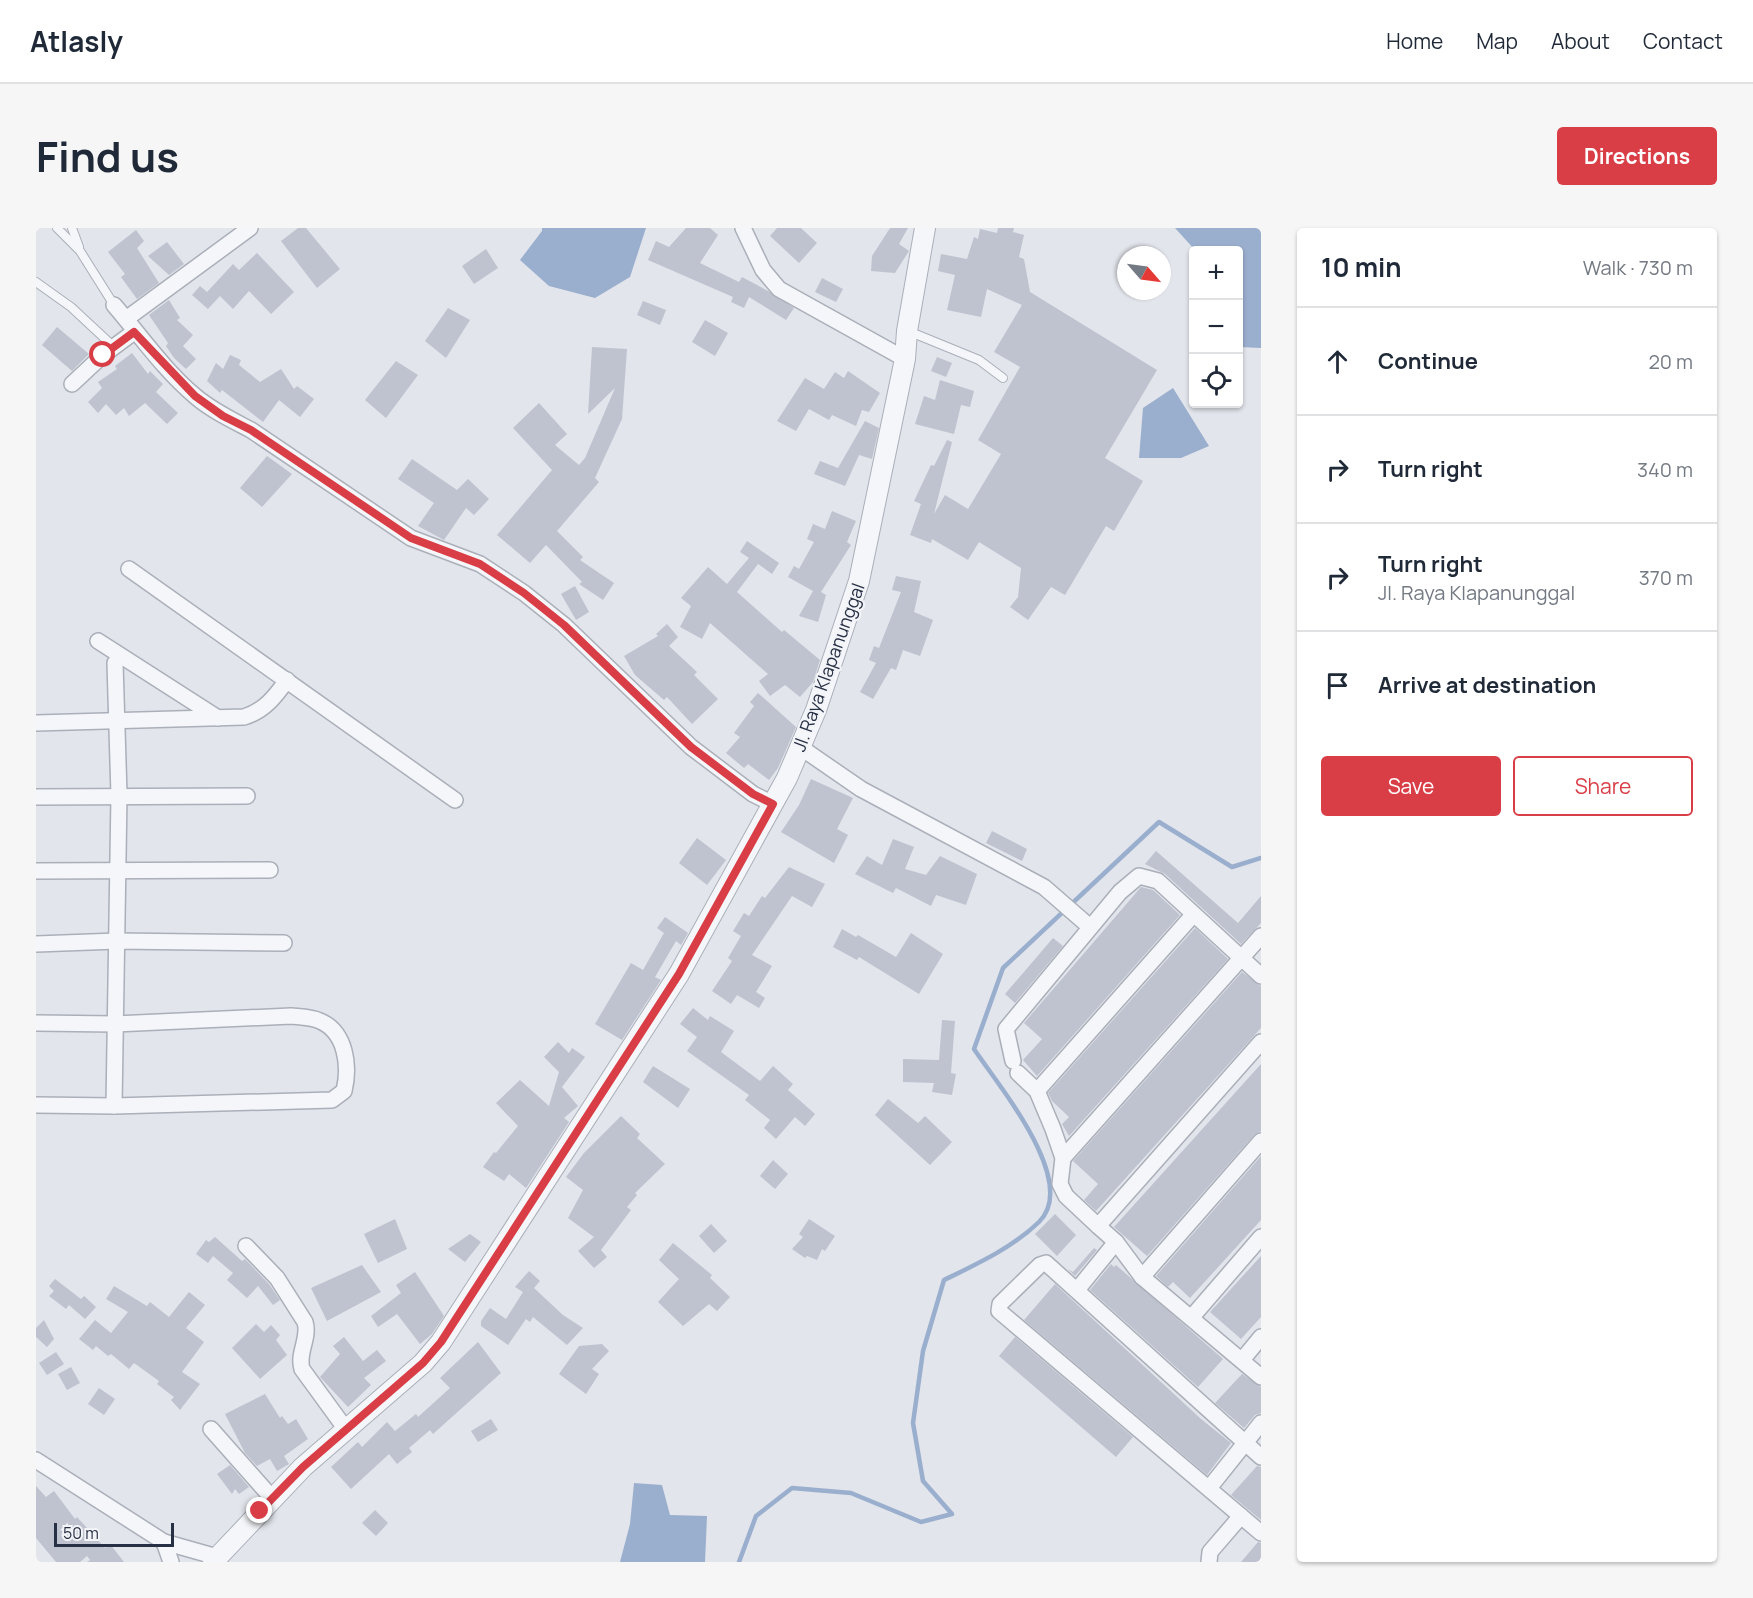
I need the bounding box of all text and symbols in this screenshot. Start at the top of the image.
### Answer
text: Atlasly [30,22,123,60]
text: Home [1386,27,1443,55]
text: Map [1476,27,1518,55]
text: About [1551,27,1610,55]
text: Contact [1643,27,1723,55]
text: Find us [36,127,179,185]
button: Directions [1557,127,1717,185]
north arrow [1117,246,1171,300]
map controls [1189,246,1243,408]
button: + [1189,246,1243,300]
text: 10 min [1321,249,1402,285]
text: Walk · 730 m [1583,254,1693,281]
button: − [1189,300,1243,354]
route start [89,341,115,367]
icon: ahead [1321,345,1354,378]
text: Continue [1378,346,1478,376]
text: 20 m [1648,348,1693,375]
button: locate [1189,354,1243,408]
icon: right [1321,453,1354,486]
text: Turn right [1378,454,1483,484]
text: 340 m [1637,456,1693,483]
text: Turn right [1378,549,1483,579]
icon: right [1321,561,1354,594]
text: 370 m [1639,564,1693,591]
text: Jl. Raya Klapanunggal [1378,579,1575,606]
street label: Jl. Raya Klapanunggal [786,580,870,754]
icon: arrive [1321,669,1354,702]
text: Arrive at destination [1378,670,1596,700]
button: Save [1321,756,1501,816]
button: Share [1513,756,1693,816]
route end [246,1497,272,1523]
scale bar [54,1520,174,1548]
text: 50 m [63,1522,99,1544]

